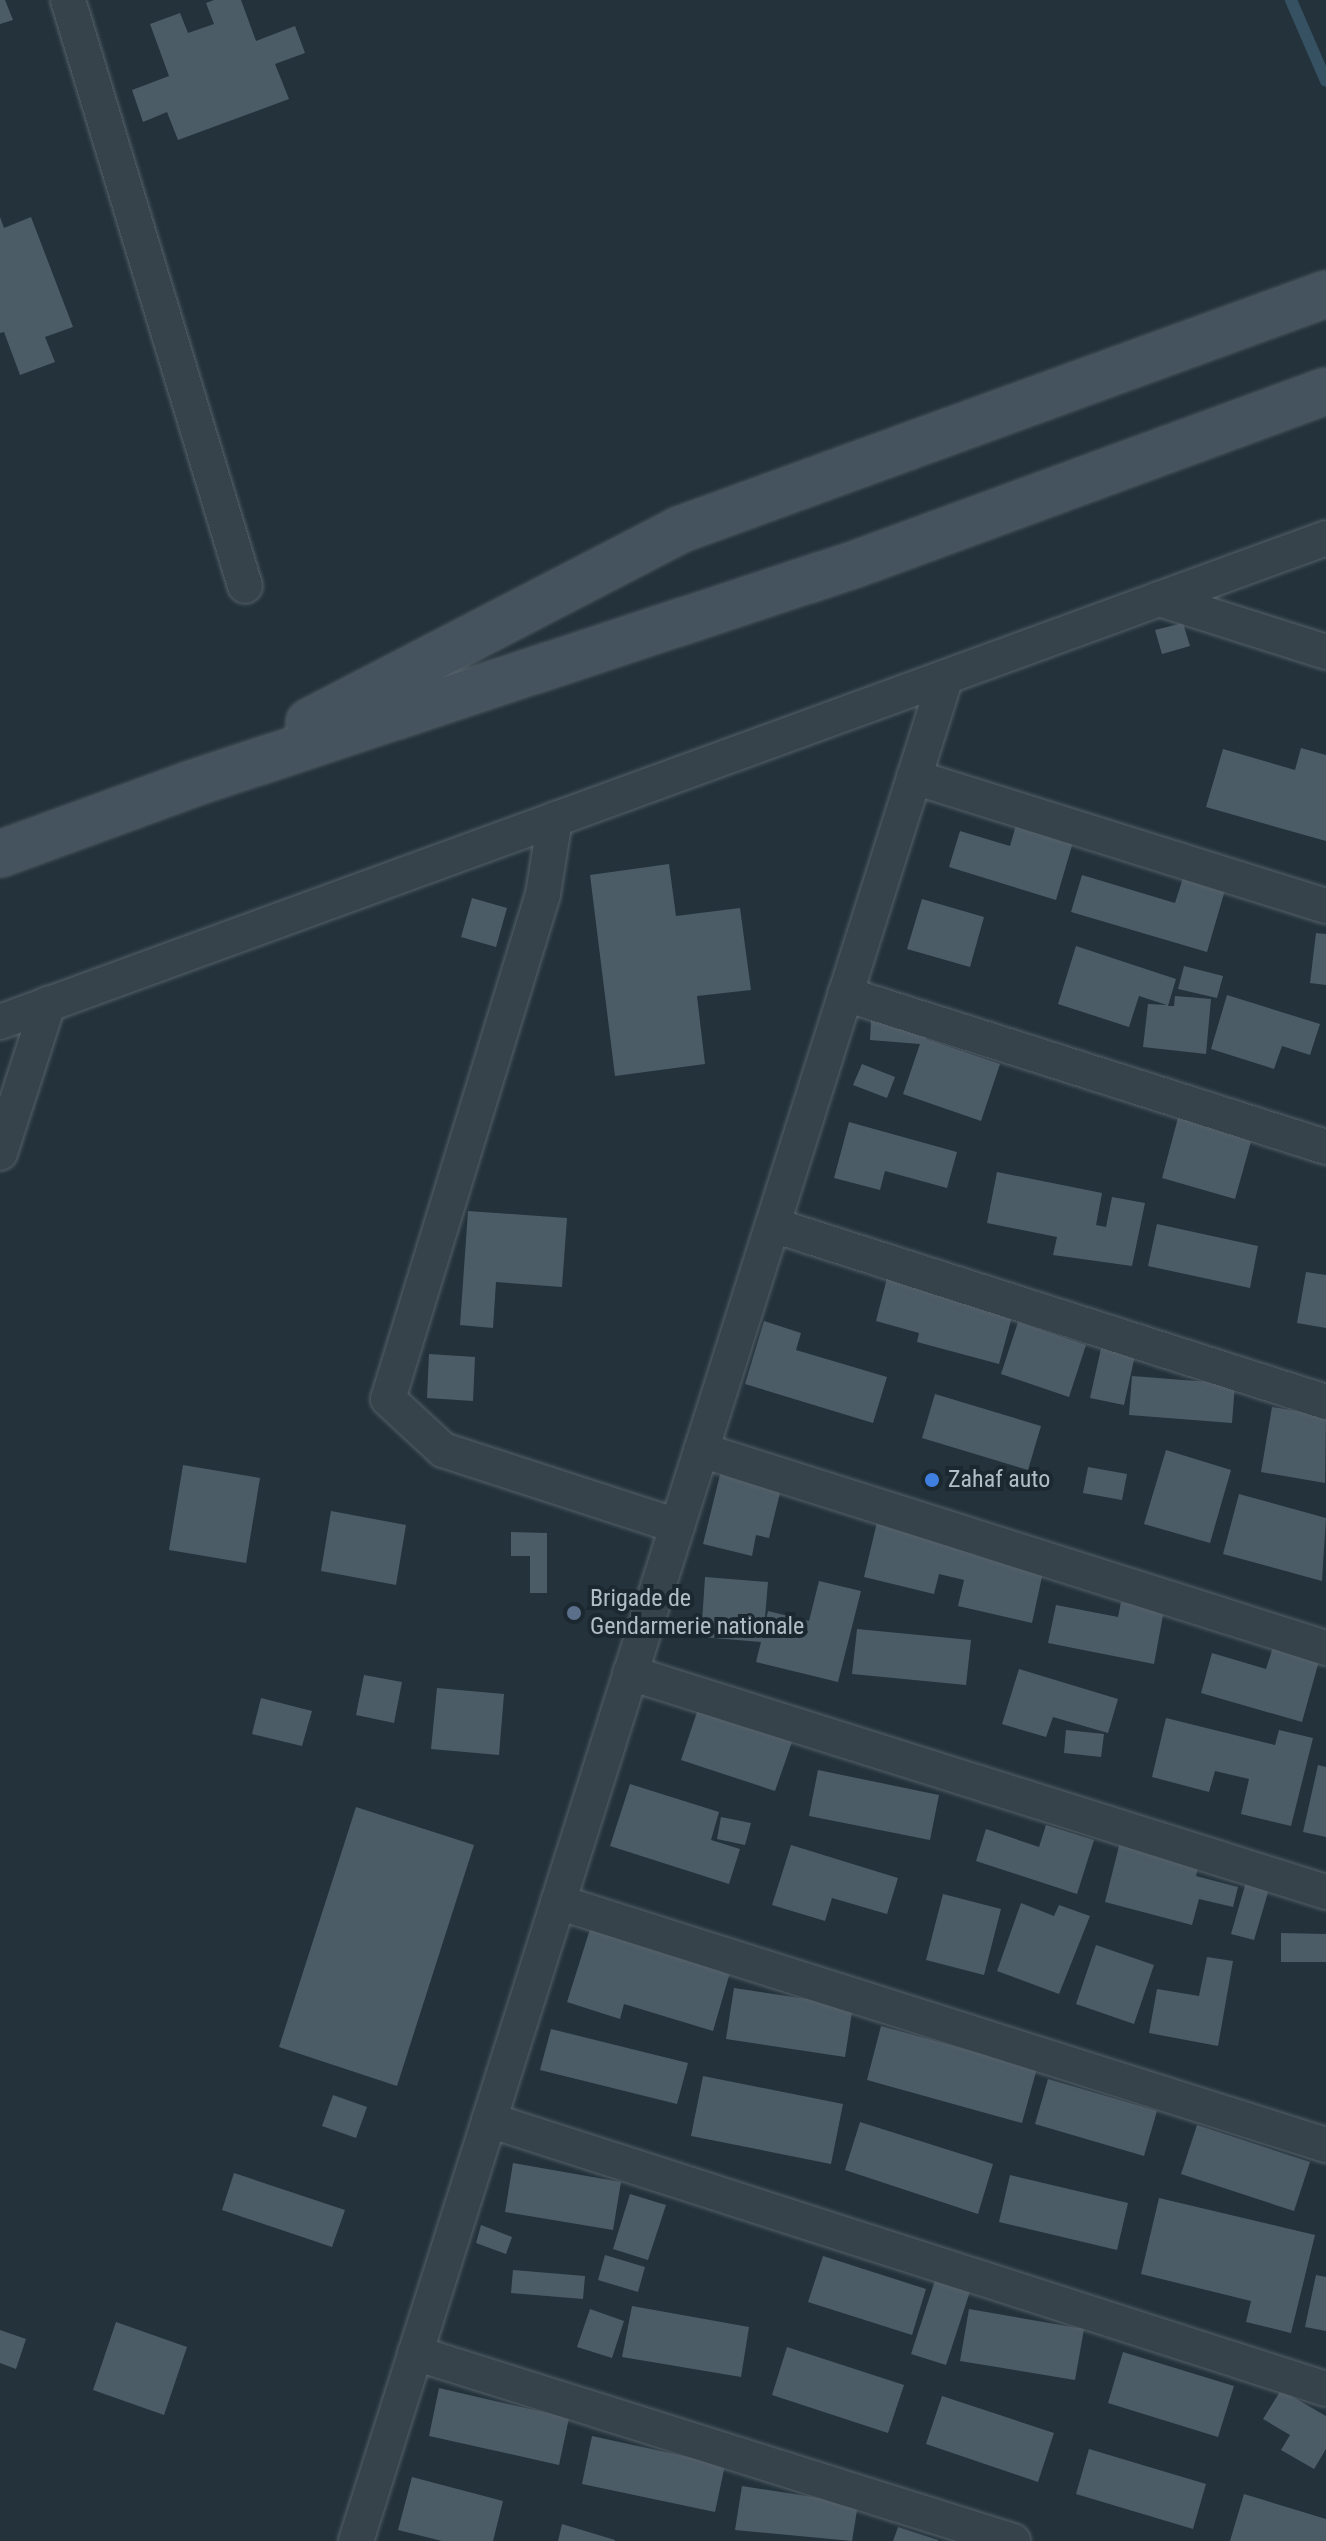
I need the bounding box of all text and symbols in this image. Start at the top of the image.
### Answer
place label: Zahaf auto [948,1466,1050,1494]
marker: Zahaf auto [923,1471,941,1489]
place label: Brigade de Gendarmerie nationale [590,1585,804,1641]
marker: Brigade de Gendarmerie nationale [565,1604,583,1622]

